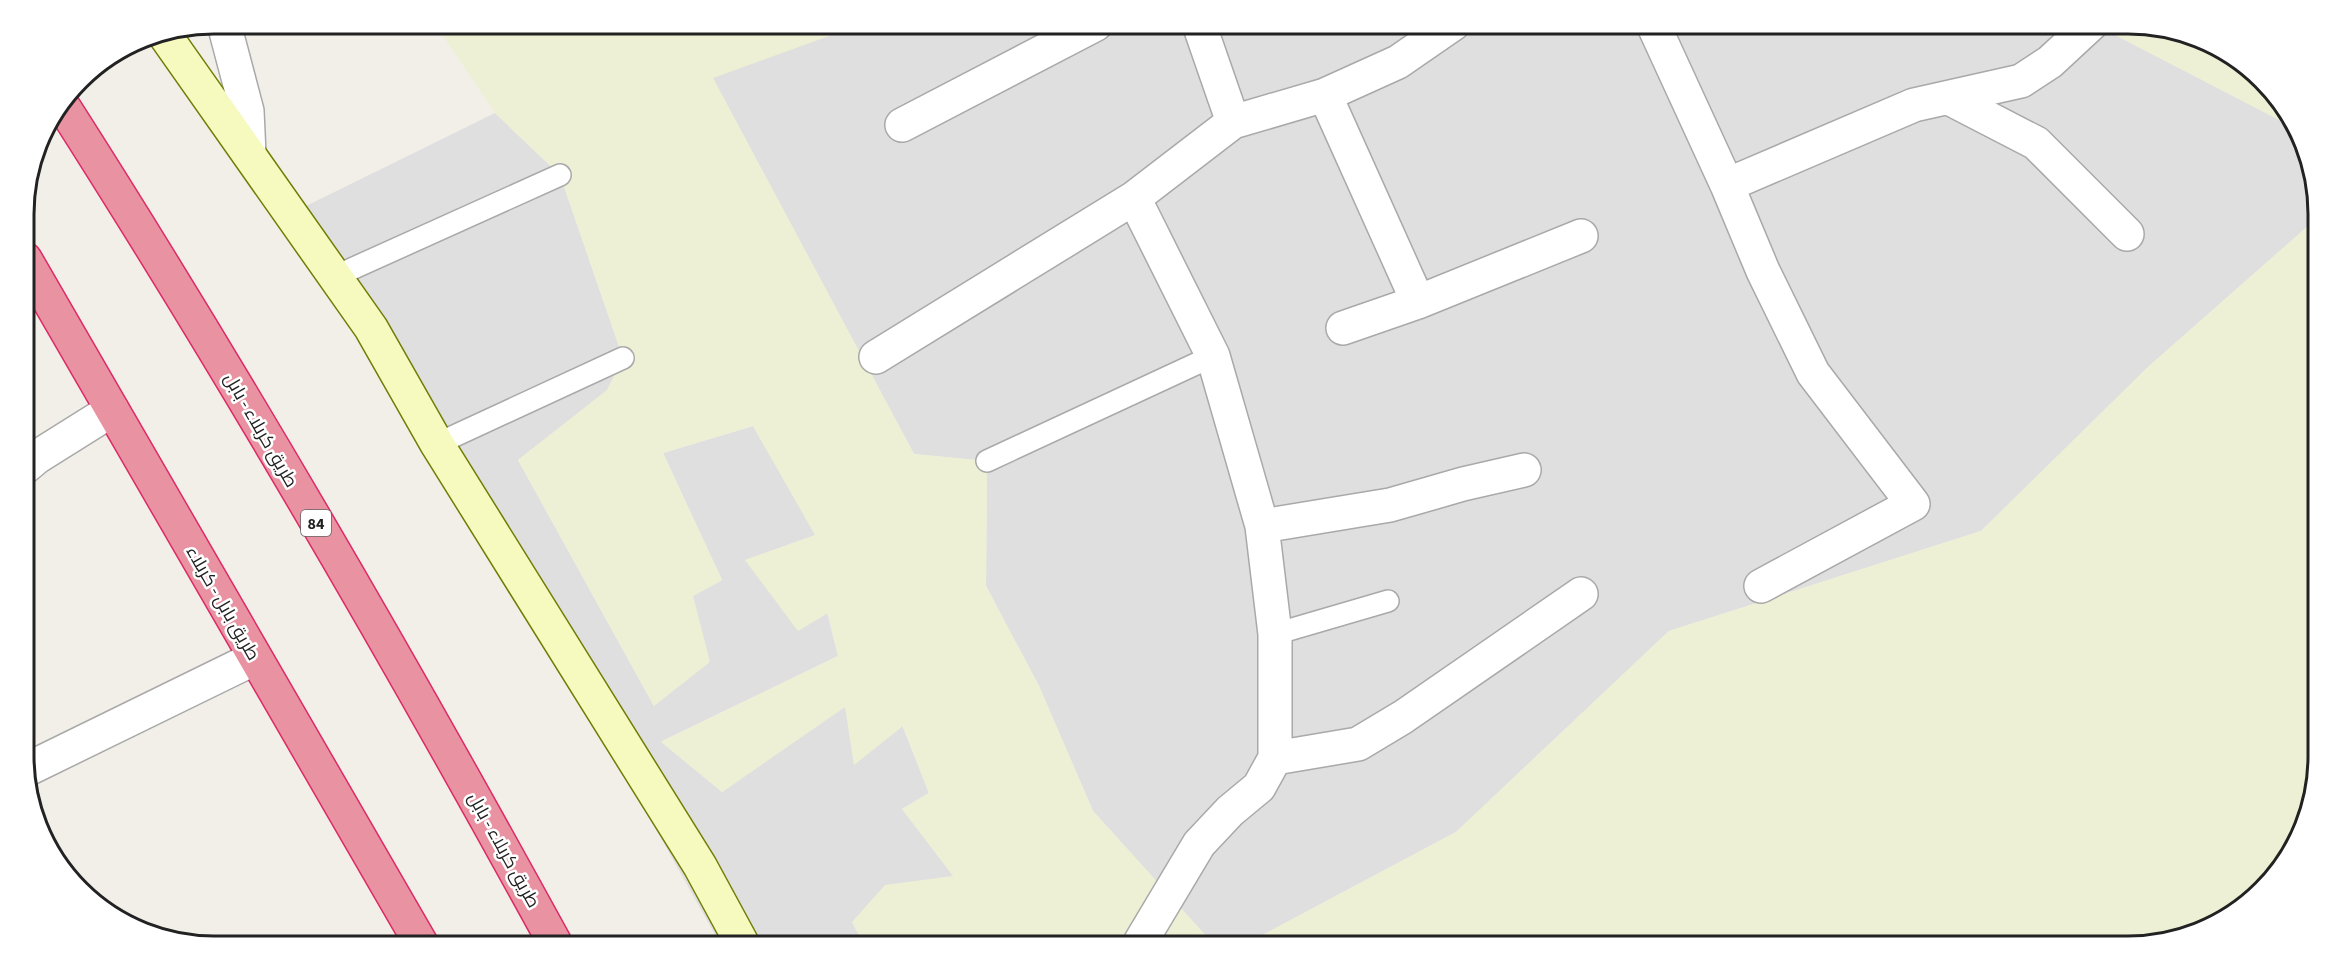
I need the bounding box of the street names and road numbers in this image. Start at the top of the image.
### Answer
street label: طريق كربلاء - بابل [218,368,303,492]
road number: 84 [301,510,331,536]
street label: طريق بابل - كربلاء [180,541,265,665]
street label: طريق كربلاء - بابل [462,788,546,912]

